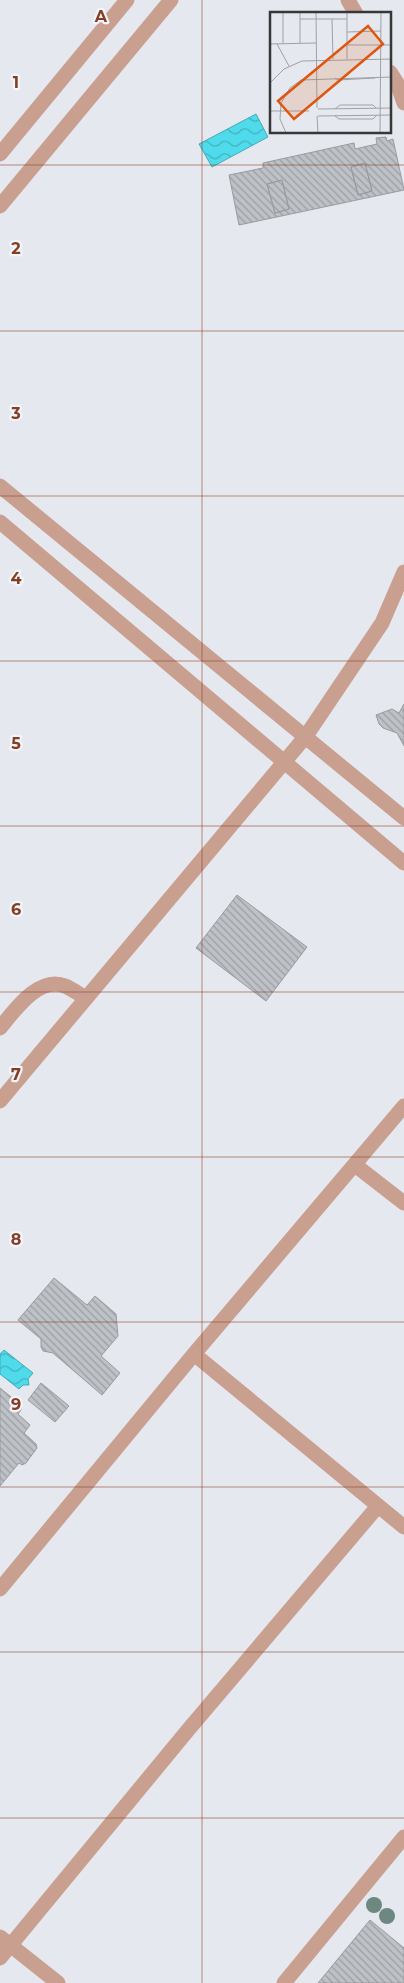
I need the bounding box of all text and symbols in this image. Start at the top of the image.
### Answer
text: A [94,7,108,26]
inset map [270,12,392,134]
text: 1 [13,73,19,92]
text: 2 [11,239,21,258]
text: 3 [10,404,21,423]
text: 4 [10,569,22,588]
text: 5 [11,734,21,753]
text: 6 [11,900,21,919]
text: 7 [11,1065,21,1084]
text: 8 [11,1230,21,1249]
text: 9 [11,1395,21,1414]

